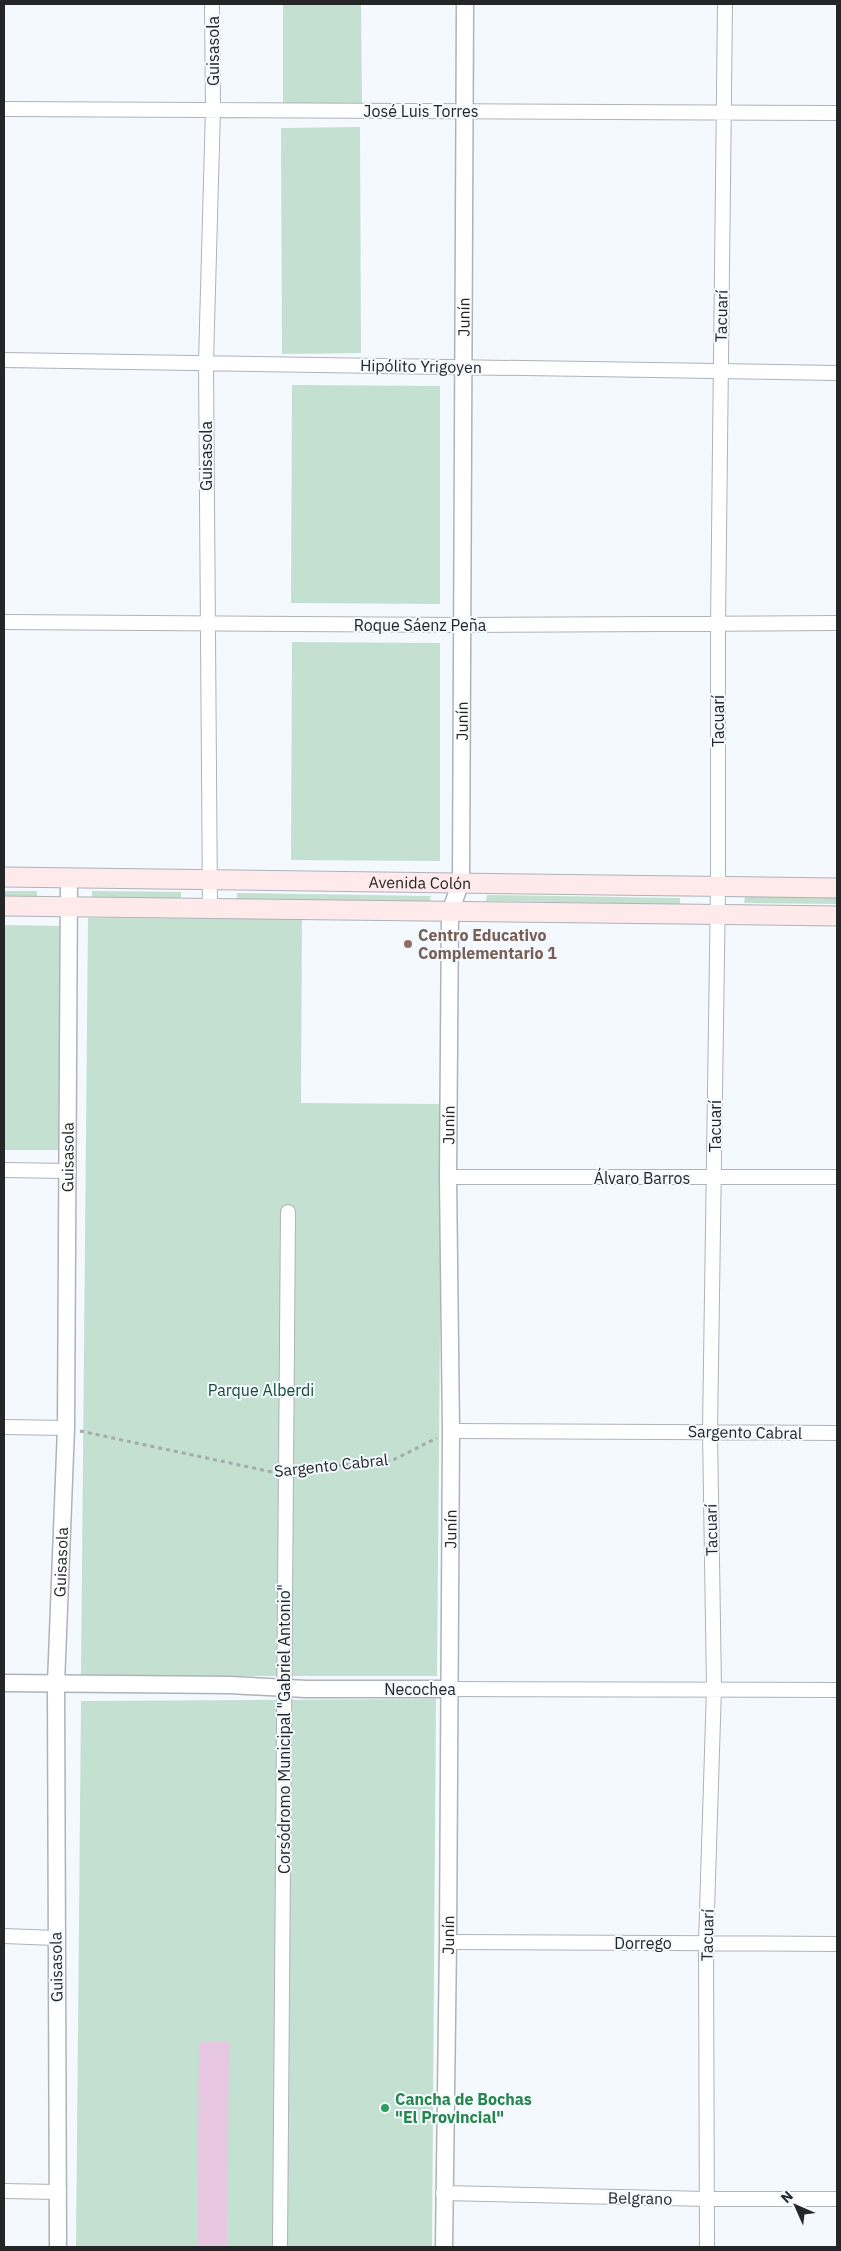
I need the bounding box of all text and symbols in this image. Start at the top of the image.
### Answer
street label: Guisasola [203,15,223,86]
street label: José Luis Torres [363,101,479,121]
street label: Tacuarí [711,290,731,342]
street label: Junín [453,297,474,337]
street label: Hipólito Yrigoyen [360,355,482,377]
street label: Guisasola [196,420,216,491]
street label: Roque Sáenz Peña [354,615,487,635]
street label: Tacuarí [708,695,728,747]
street label: Junín [452,701,472,741]
street label: Avenida Colón [369,872,471,893]
place label: Centro Educativo Complementario 1 [418,925,557,963]
marker: Centro Educativo Complementario 1 [402,938,414,950]
street label: Tacuarí [705,1100,725,1152]
street label: Junín [438,1105,459,1145]
street label: Guisasola [57,1122,78,1192]
street label: Álvaro Barros [594,1167,690,1188]
park label: Parque Alberdi [208,1380,314,1400]
street label: Sargento Cabral [688,1421,802,1443]
street label: Sargento Cabral [273,1449,389,1481]
street label: Tacuarí [701,1504,721,1556]
street label: Junín [440,1509,461,1549]
street label: Guisasola [49,1526,72,1598]
street label: Corsódromo Municipal "Gabriel Antonio" [274,1584,294,1874]
street label: Necochea [384,1679,456,1699]
street label: Tacuarí [697,1909,717,1961]
street label: Junín [438,1915,458,1955]
street label: Guisasola [45,1931,67,2002]
street label: Dorrego [614,1933,672,1953]
place label: Cancha de Bochas "El Provincial" [395,2089,532,2127]
marker: Cancha de Bochas "El Provincial" [379,2102,391,2114]
north arrow [771,2181,821,2231]
street label: Belgrano [608,2187,672,2209]
text: N [777,2187,797,2207]

